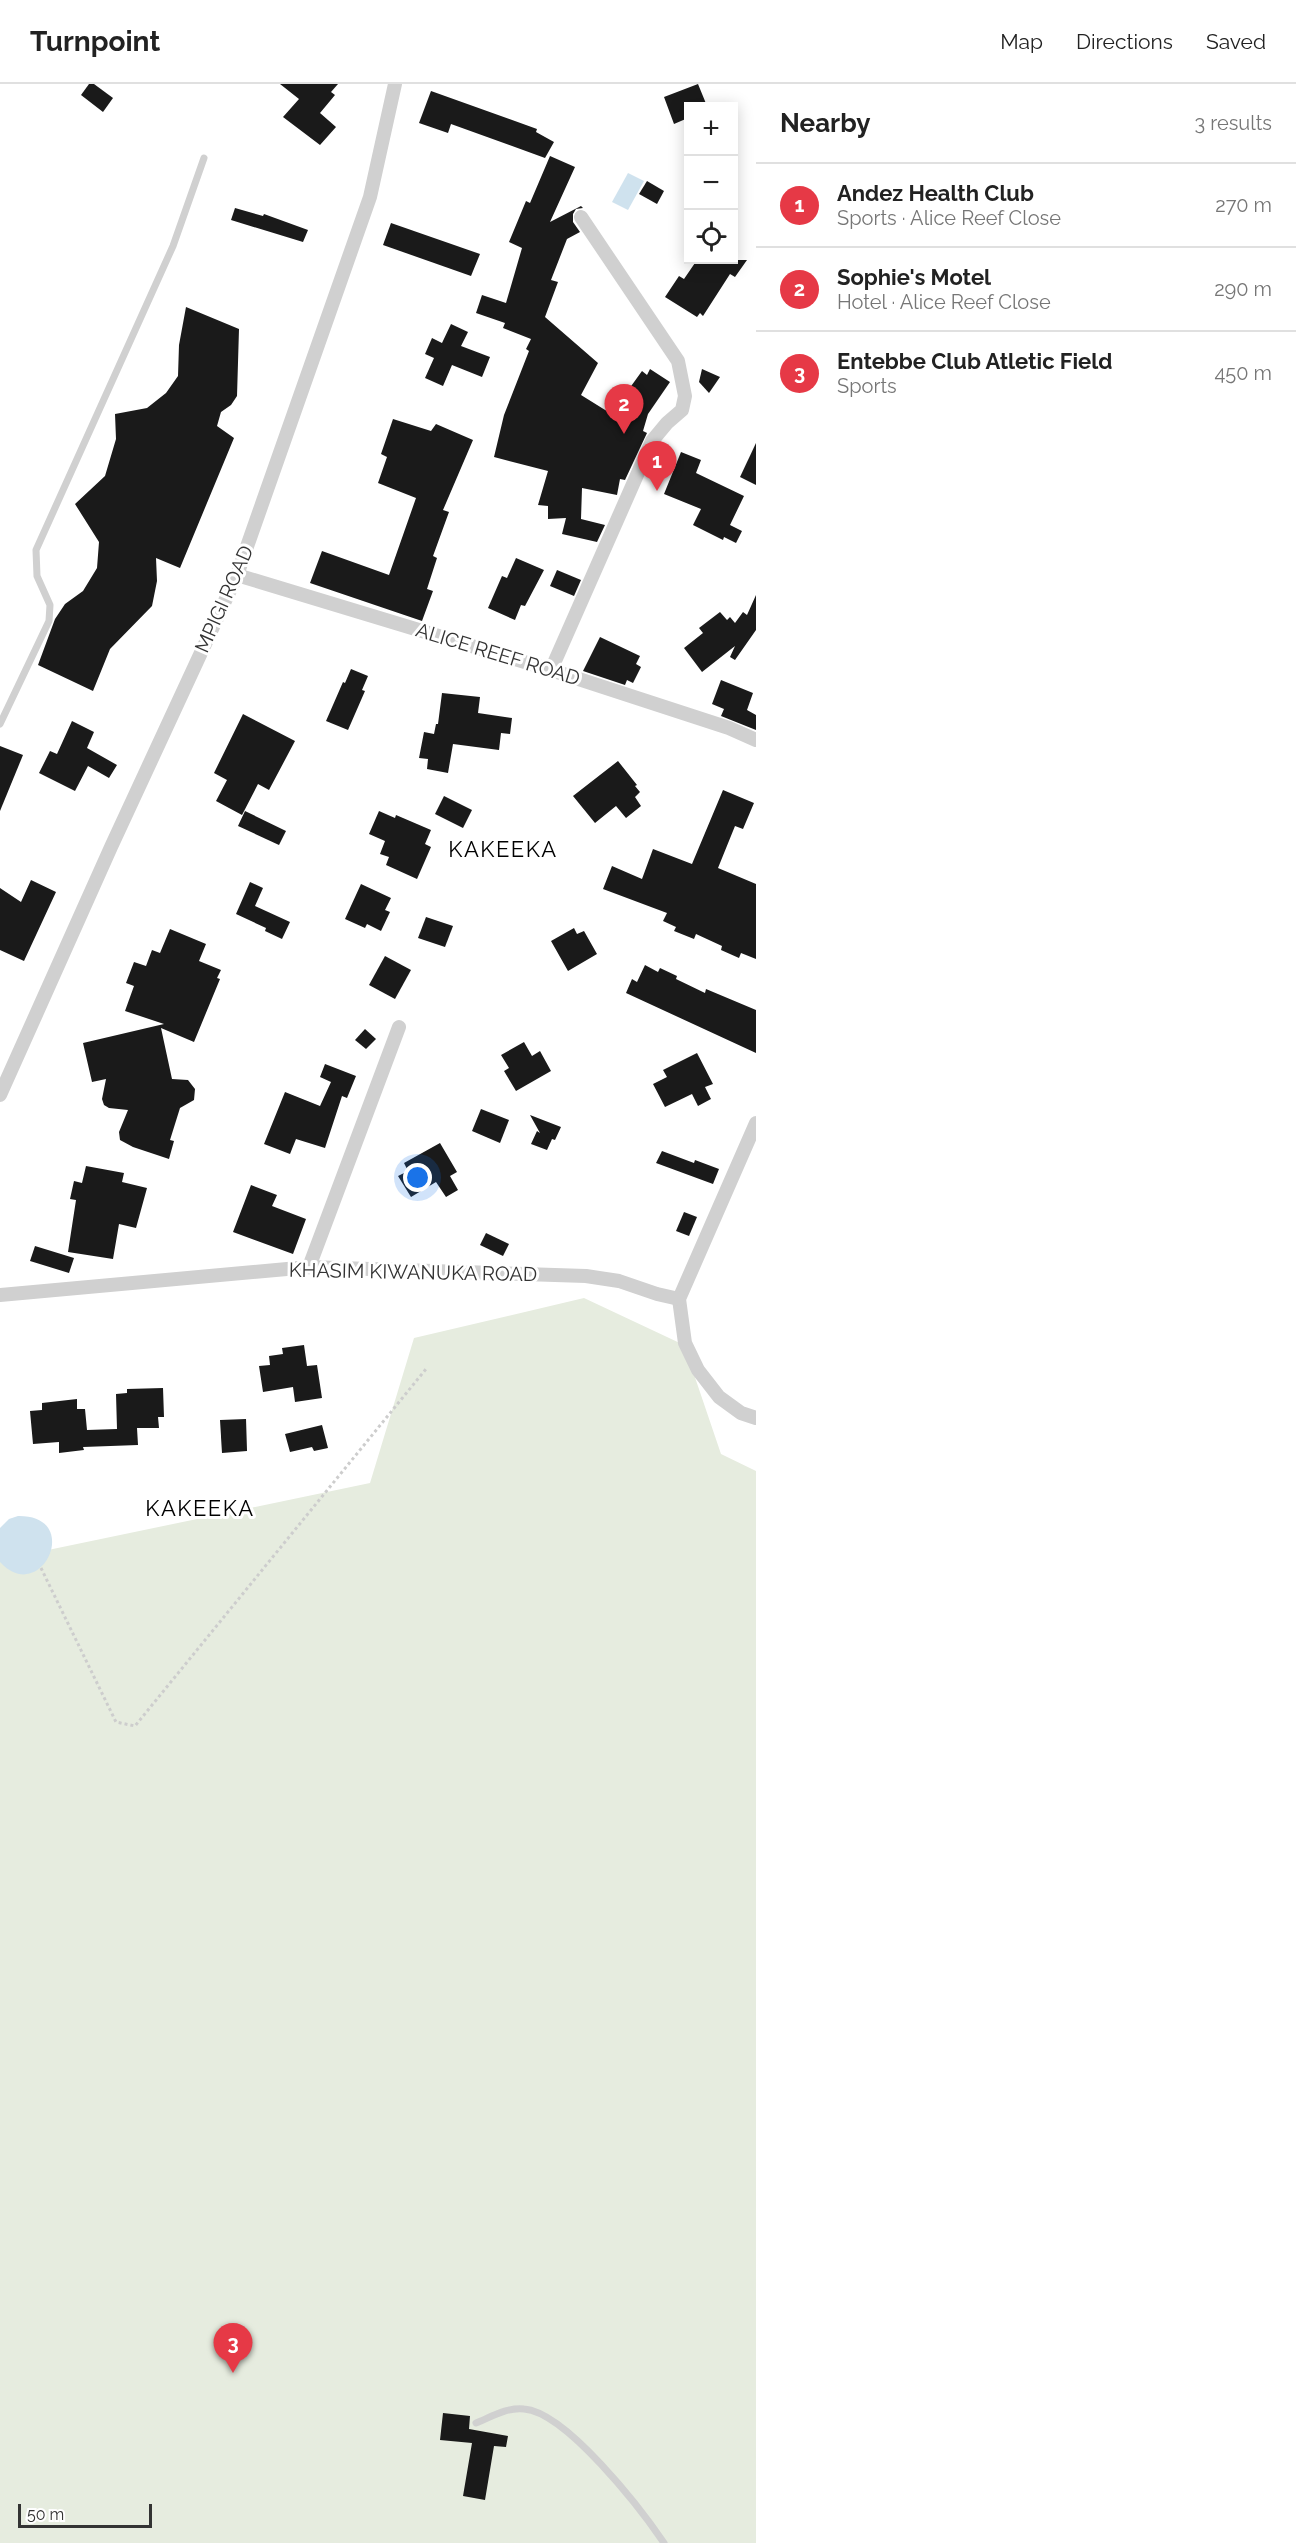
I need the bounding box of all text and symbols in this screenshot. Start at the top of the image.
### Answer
text: Turnpoint [30,25,160,58]
text: Map [1000,29,1043,54]
text: Directions [1076,29,1173,54]
text: Saved [1206,29,1266,54]
map controls [684,102,738,264]
button: + [684,102,738,156]
text: Nearby [780,108,870,138]
text: 3 results [1194,111,1272,135]
button: − [684,156,738,210]
text: Andez Health Club [837,180,1034,206]
text: 1 [795,193,804,217]
text: 270 m [1215,193,1272,217]
text: Sports · Alice Reef Close [837,206,1061,230]
button: locate [684,210,738,264]
text: Sophie's Motel [837,264,991,290]
text: 2 [794,277,805,301]
text: 290 m [1214,277,1272,301]
text: Hotel · Alice Reef Close [837,290,1051,314]
text: Entebbe Club Atletic Field [837,348,1112,374]
text: 3 [794,361,805,385]
text: 450 m [1214,361,1272,385]
text: Sports [837,374,897,398]
pin: 2 [604,384,644,434]
pin: 1 [638,442,676,491]
street label: MPIGI ROAD [190,542,258,656]
street label: ALICE REEF ROAD [413,618,583,690]
district label: KAKEEKA [448,836,558,862]
your location [403,1163,432,1192]
street label: KHASIM KIWANUKA ROAD [289,1258,537,1286]
district label: KAKEEKA [145,1495,255,1521]
pin: 3 [214,2324,252,2373]
scale bar [18,2501,152,2528]
text: 50 m [27,2505,64,2524]

